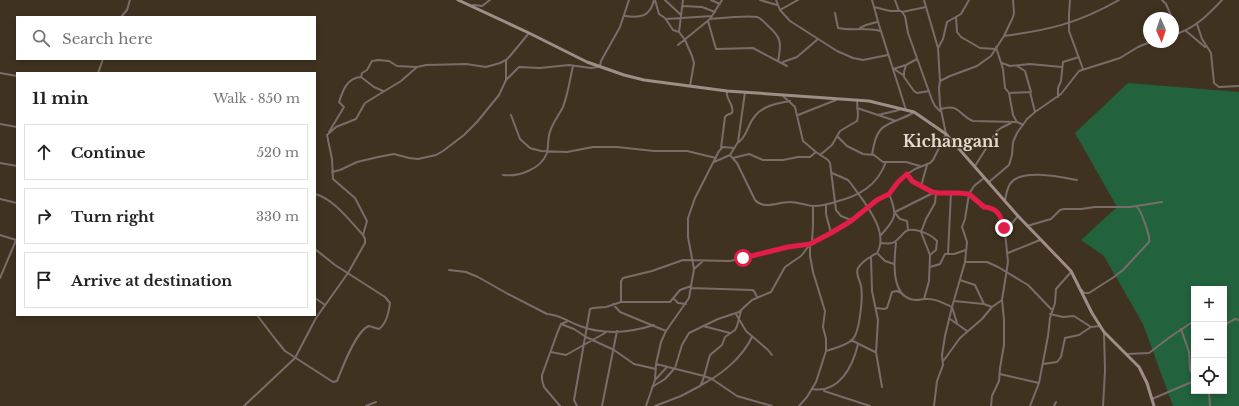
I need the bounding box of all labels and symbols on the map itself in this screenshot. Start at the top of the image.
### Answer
north arrow [1143,12,1179,48]
district label: Kichangani [903,131,999,151]
route end [995,219,1013,237]
route start [734,249,752,267]

